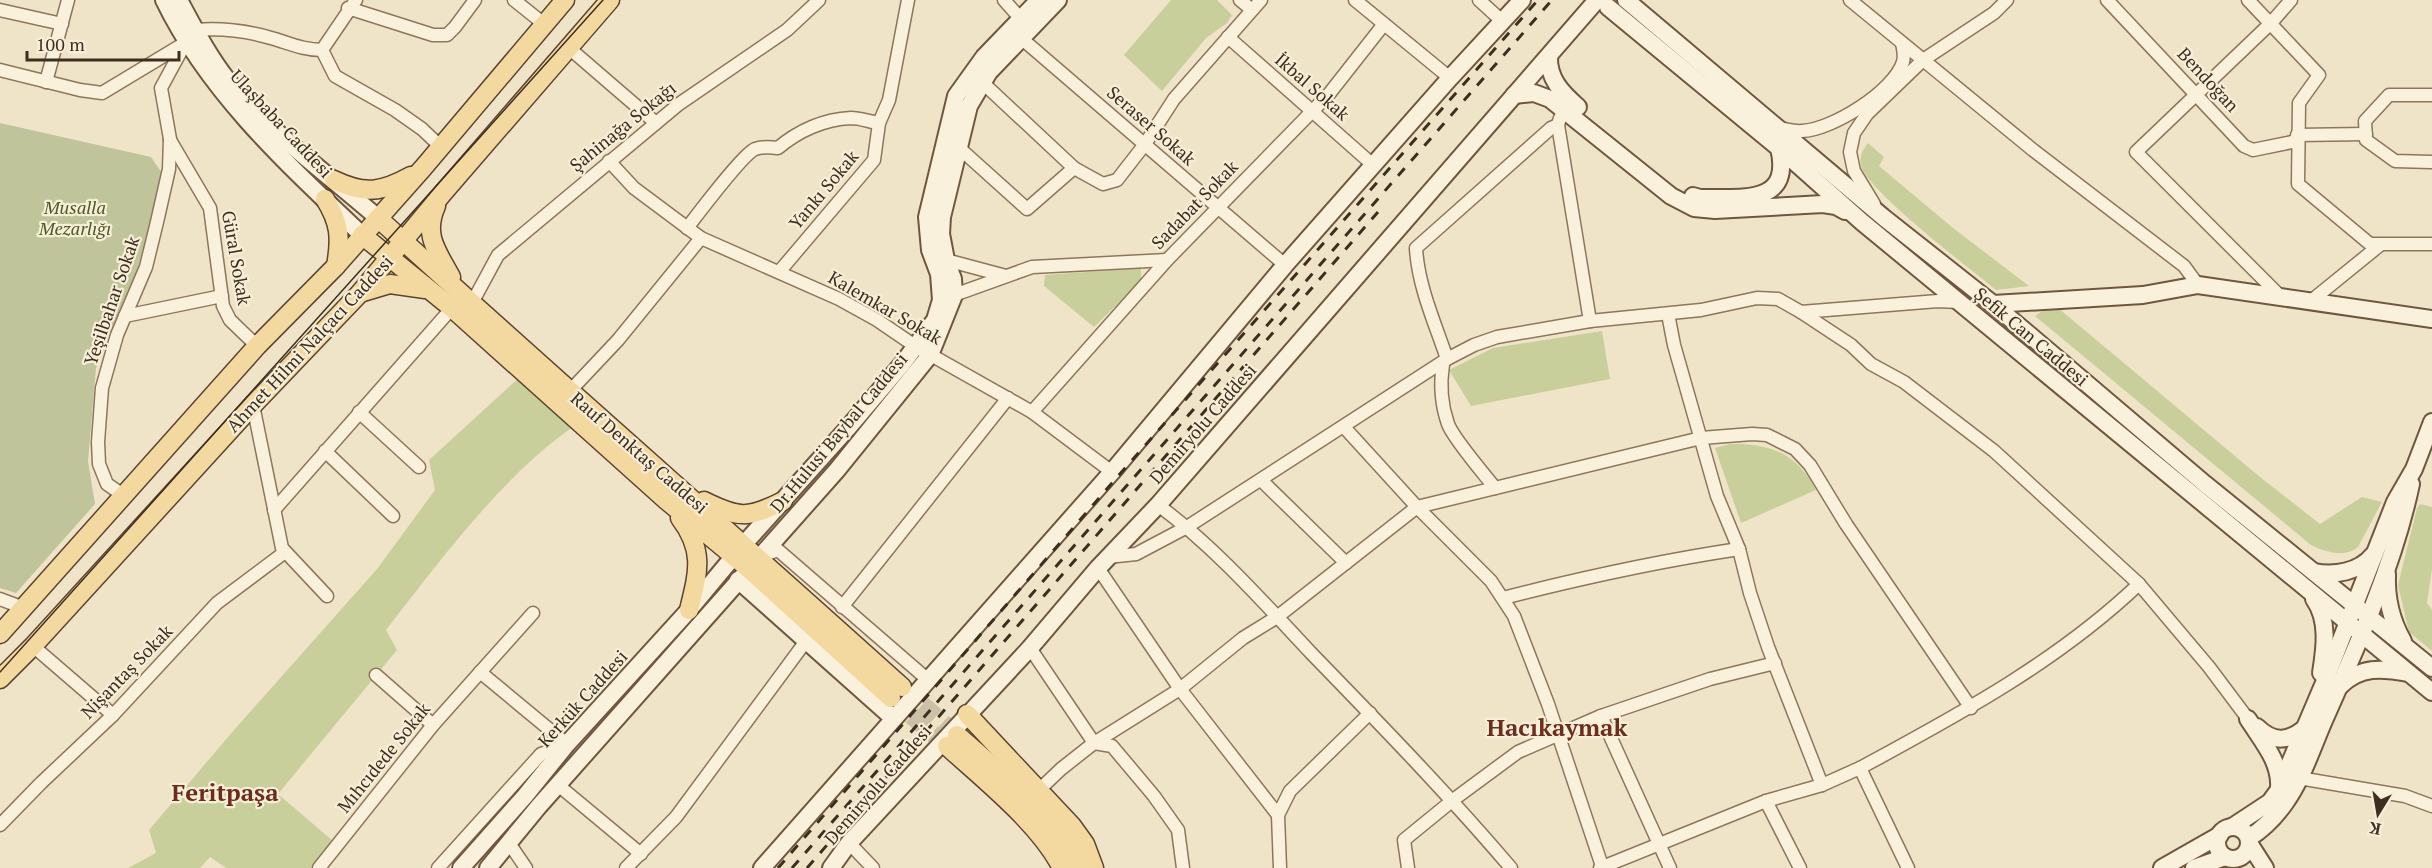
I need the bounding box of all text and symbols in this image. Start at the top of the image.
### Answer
scale bar [27,24,178,62]
text: 100 m [36,32,85,56]
street label: Bendoğan [2173,42,2245,117]
street label: İkbal Sokak [1270,47,1356,126]
street label: Ulaşbaba Caddesi [225,64,338,183]
street label: Şahinağa Sokağı [564,76,681,177]
street label: Seraser Sokak [1102,80,1202,171]
street label: Yankı Sokak [783,144,864,234]
street label: Sadabat Sokak [1146,154,1243,254]
park label: Musalla Mezarlığı [38,195,111,240]
street label: Güral Sokak [217,209,257,308]
street label: Yeşilbahar Sokak [78,232,145,368]
street label: Ahmet Hilmi Nalçacı Caddesi [221,250,398,437]
street label: Kalemkar Sokak [824,265,947,350]
street label: Şefik Can Caddesi [1970,281,2094,391]
street label: Dr.Hulusi Baybal Caddesi [764,347,912,517]
street label: Demiryolu Caddesi [1143,358,1261,488]
street label: Rauf Denktaş Caddesi [566,386,713,519]
street label: Nişantaş Sokak [75,619,178,724]
street label: Kerkük Caddesi [532,645,632,752]
street label: Mıhcıdede Sokak [331,697,436,817]
district label: Hacıkaymak [1487,711,1627,743]
street label: Demiryolu Caddesi [818,719,936,849]
district label: Feritpaşa [171,776,279,808]
north arrow [2348,784,2408,844]
text: K [2367,817,2383,841]

